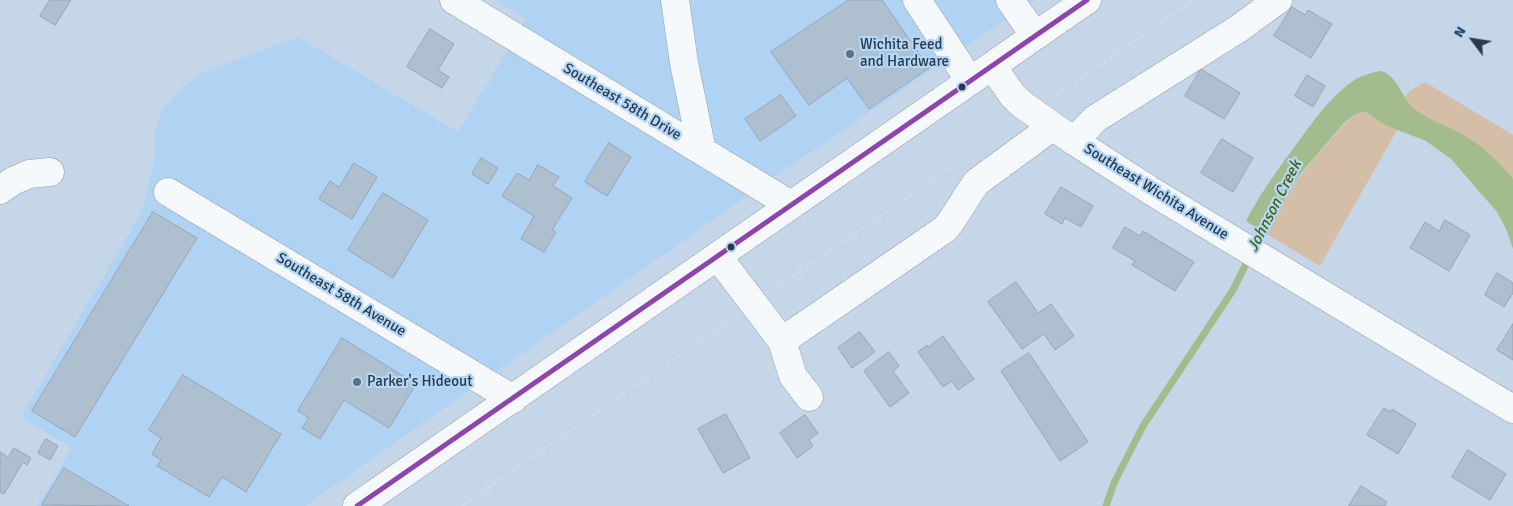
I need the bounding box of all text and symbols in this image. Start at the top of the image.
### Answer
north arrow [1448,15,1498,65]
text: N [1450,23,1470,41]
place label: Wichita Feed and Hardware [860,36,949,71]
marker: Wichita Feed and Hardware [844,48,856,60]
street label: Southeast 58th Drive [560,60,684,144]
unlabelled marker [957,82,967,92]
street label: Southeast Wichita Avenue [1080,140,1232,244]
water label: Johnson Creek [1244,157,1306,255]
unlabelled marker [726,242,736,252]
street label: Southeast 58th Avenue [273,249,409,341]
place label: Parker's Hideout [367,373,472,391]
marker: Parker's Hideout [351,376,363,388]

